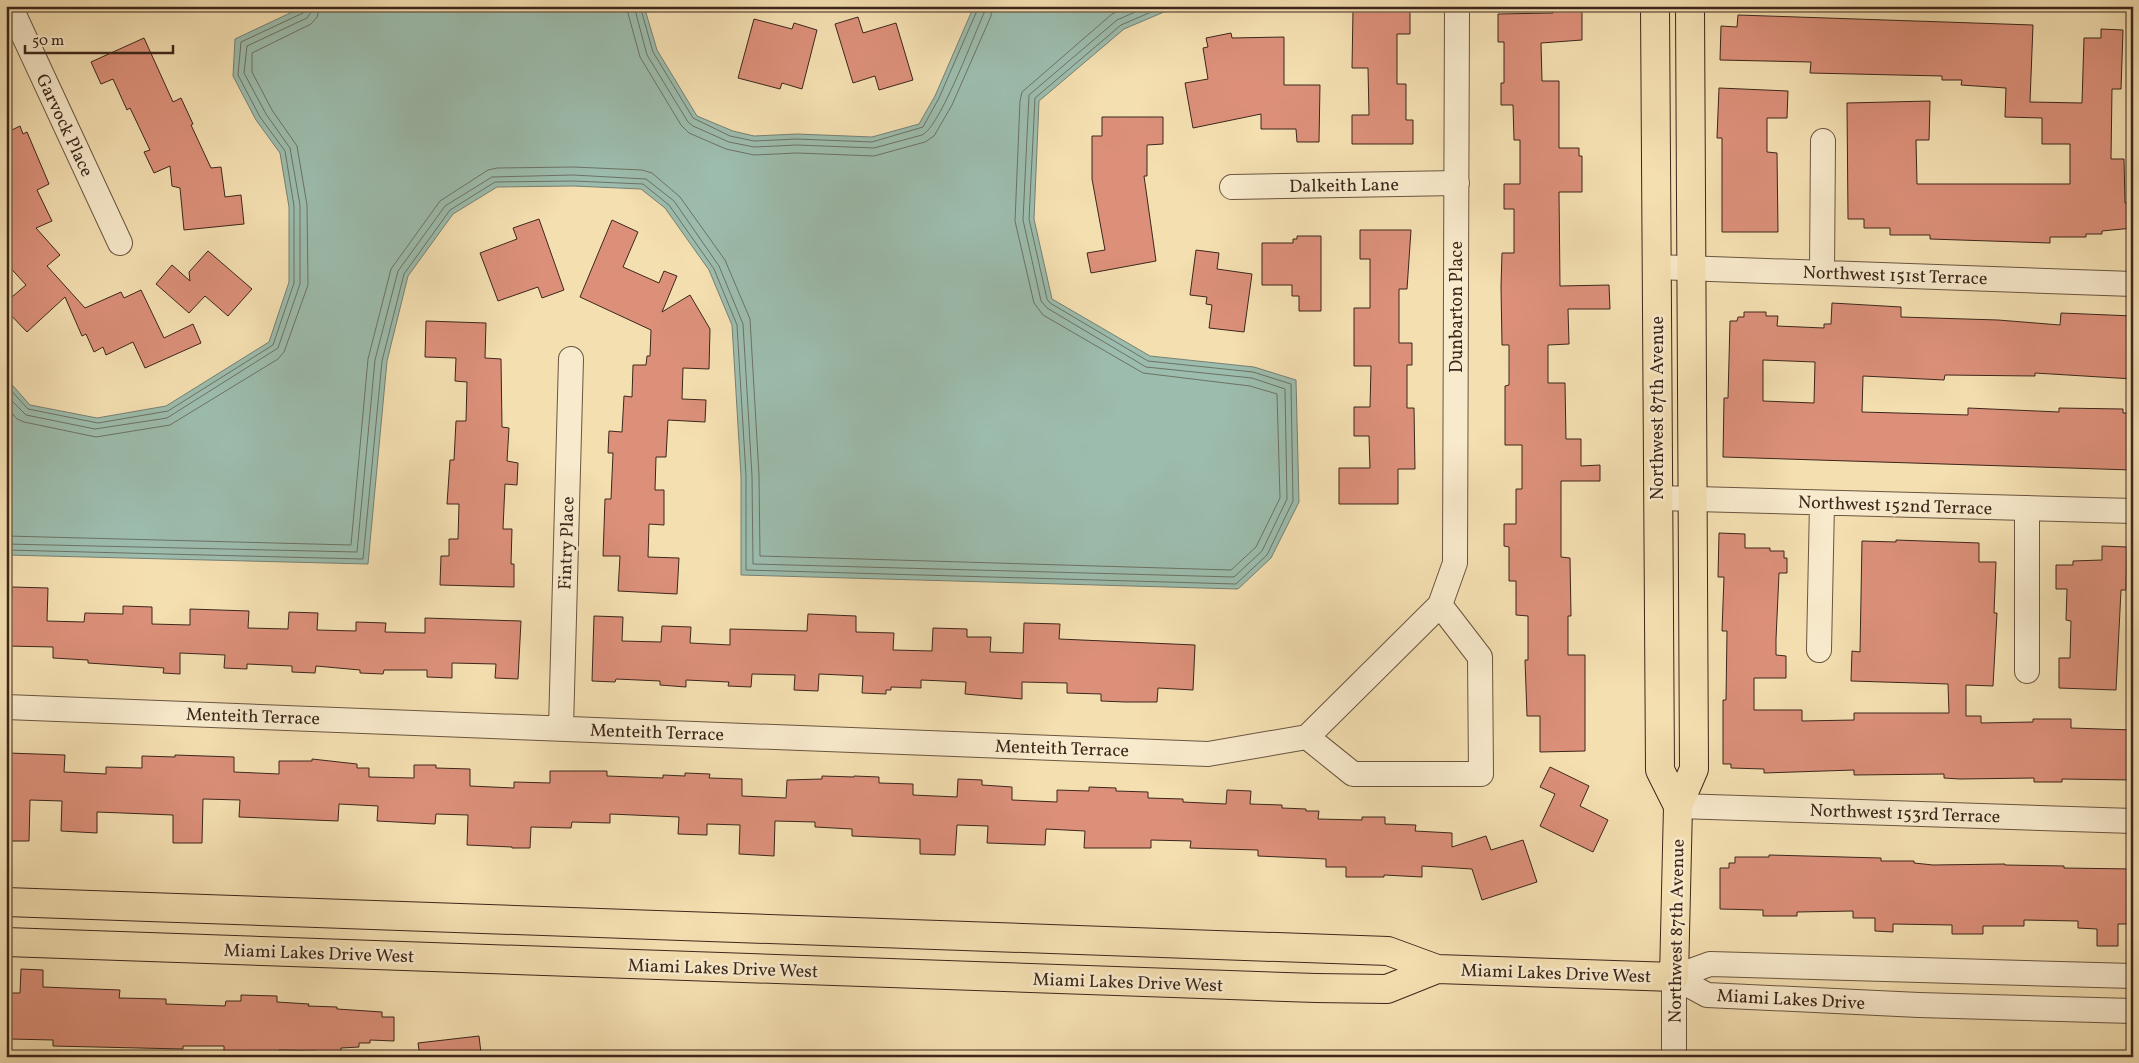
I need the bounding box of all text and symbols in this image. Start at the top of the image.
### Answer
scale bar [25,22,172,54]
text: 50 m [32,31,64,52]
street label: Garvock Place [29,70,98,181]
street label: Dalkeith Lane [1289,173,1399,200]
street label: Dunbarton Place [1445,241,1470,373]
street label: Northwest 151st Terrace [1802,261,1988,292]
street label: Northwest 87th Avenue [1646,316,1671,500]
street label: Northwest 152nd Terrace [1797,491,1993,522]
street label: Fintry Place [553,496,582,590]
street label: Menteith Terrace [185,703,320,732]
street label: Menteith Terrace [589,719,724,748]
street label: Menteith Terrace [994,735,1129,764]
street label: Northwest 153rd Terrace [1809,799,2001,830]
street label: Northwest 87th Avenue [1663,839,1692,1023]
street label: Miami Lakes Drive West [223,939,415,970]
street label: Miami Lakes Drive West [627,954,819,985]
street label: Miami Lakes Drive West [1460,959,1652,990]
street label: Miami Lakes Drive West [1032,968,1224,999]
street label: Miami Lakes Drive [1716,984,1866,1017]

